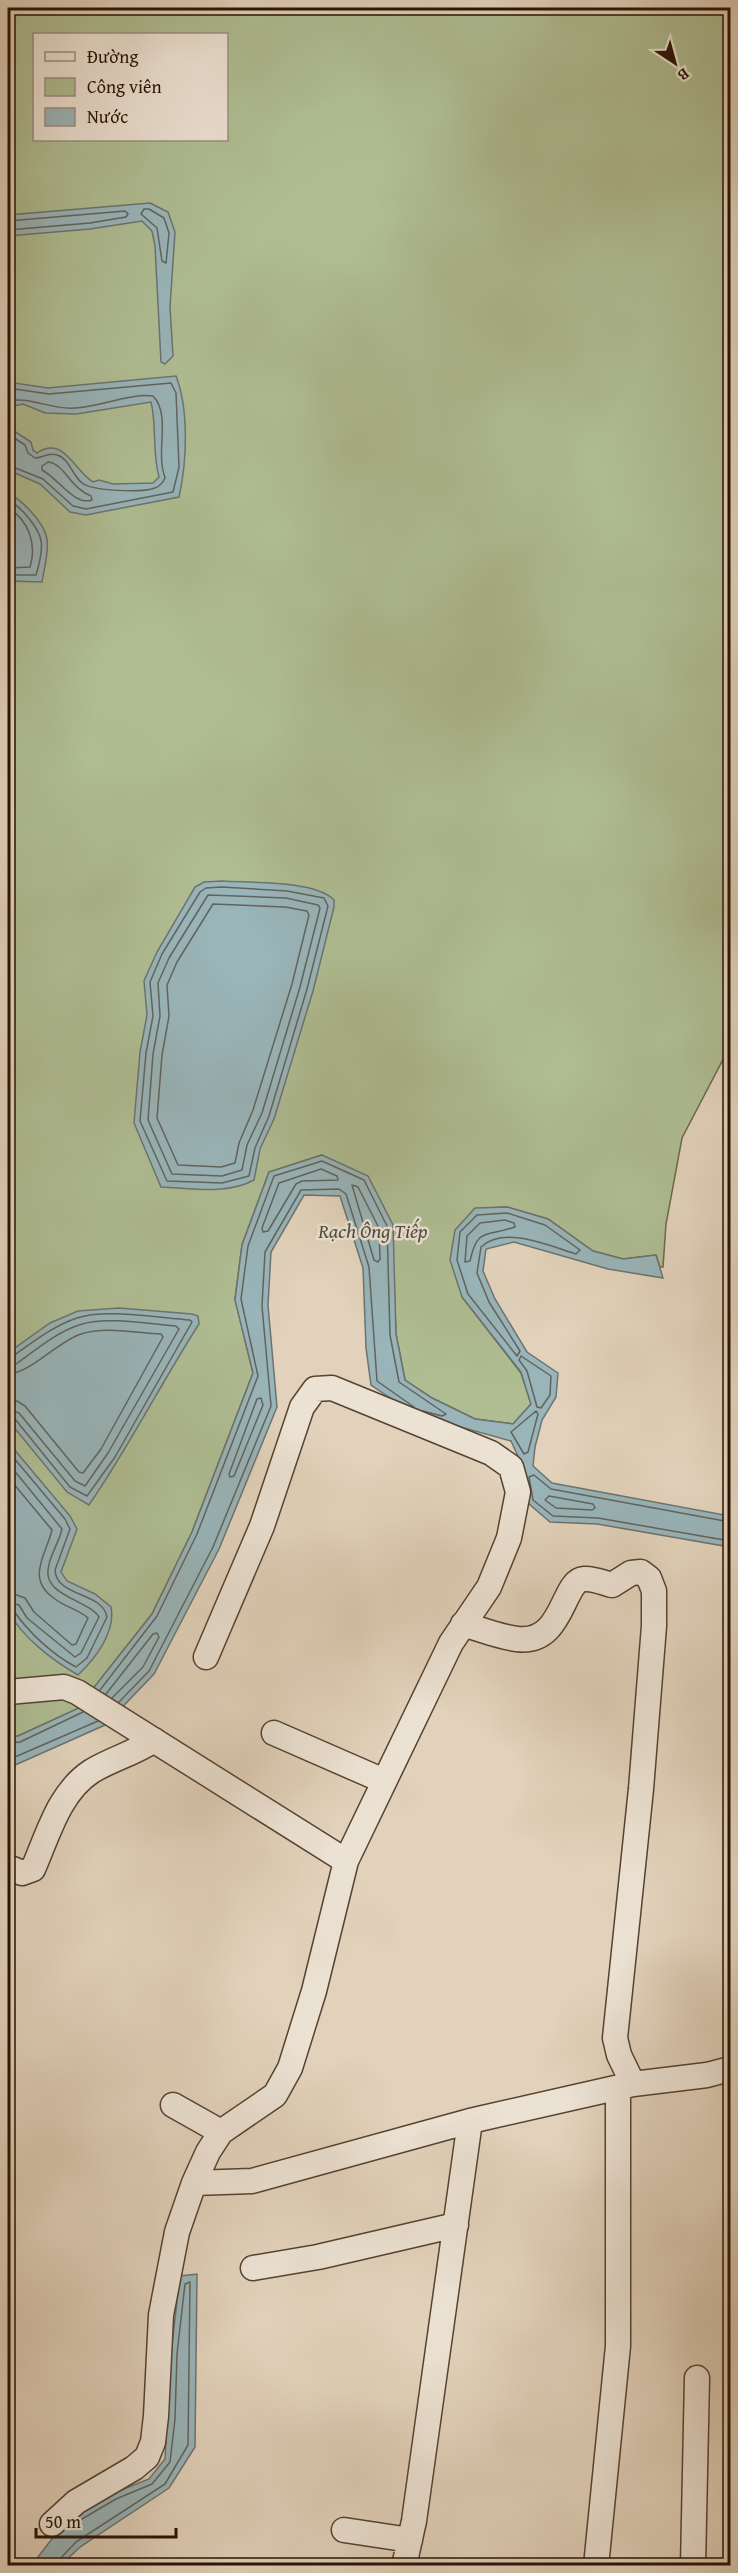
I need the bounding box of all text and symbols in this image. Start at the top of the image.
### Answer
legend [33,33,228,141]
north arrow [645,33,705,93]
text: Đường [87,43,138,70]
text: B [673,63,695,88]
text: Công viên [87,73,162,100]
text: Nước [87,103,128,130]
water label: Rạch Ông Tiếp [317,1216,428,1245]
scale bar [36,2501,176,2539]
text: 50 m [45,2508,81,2535]

